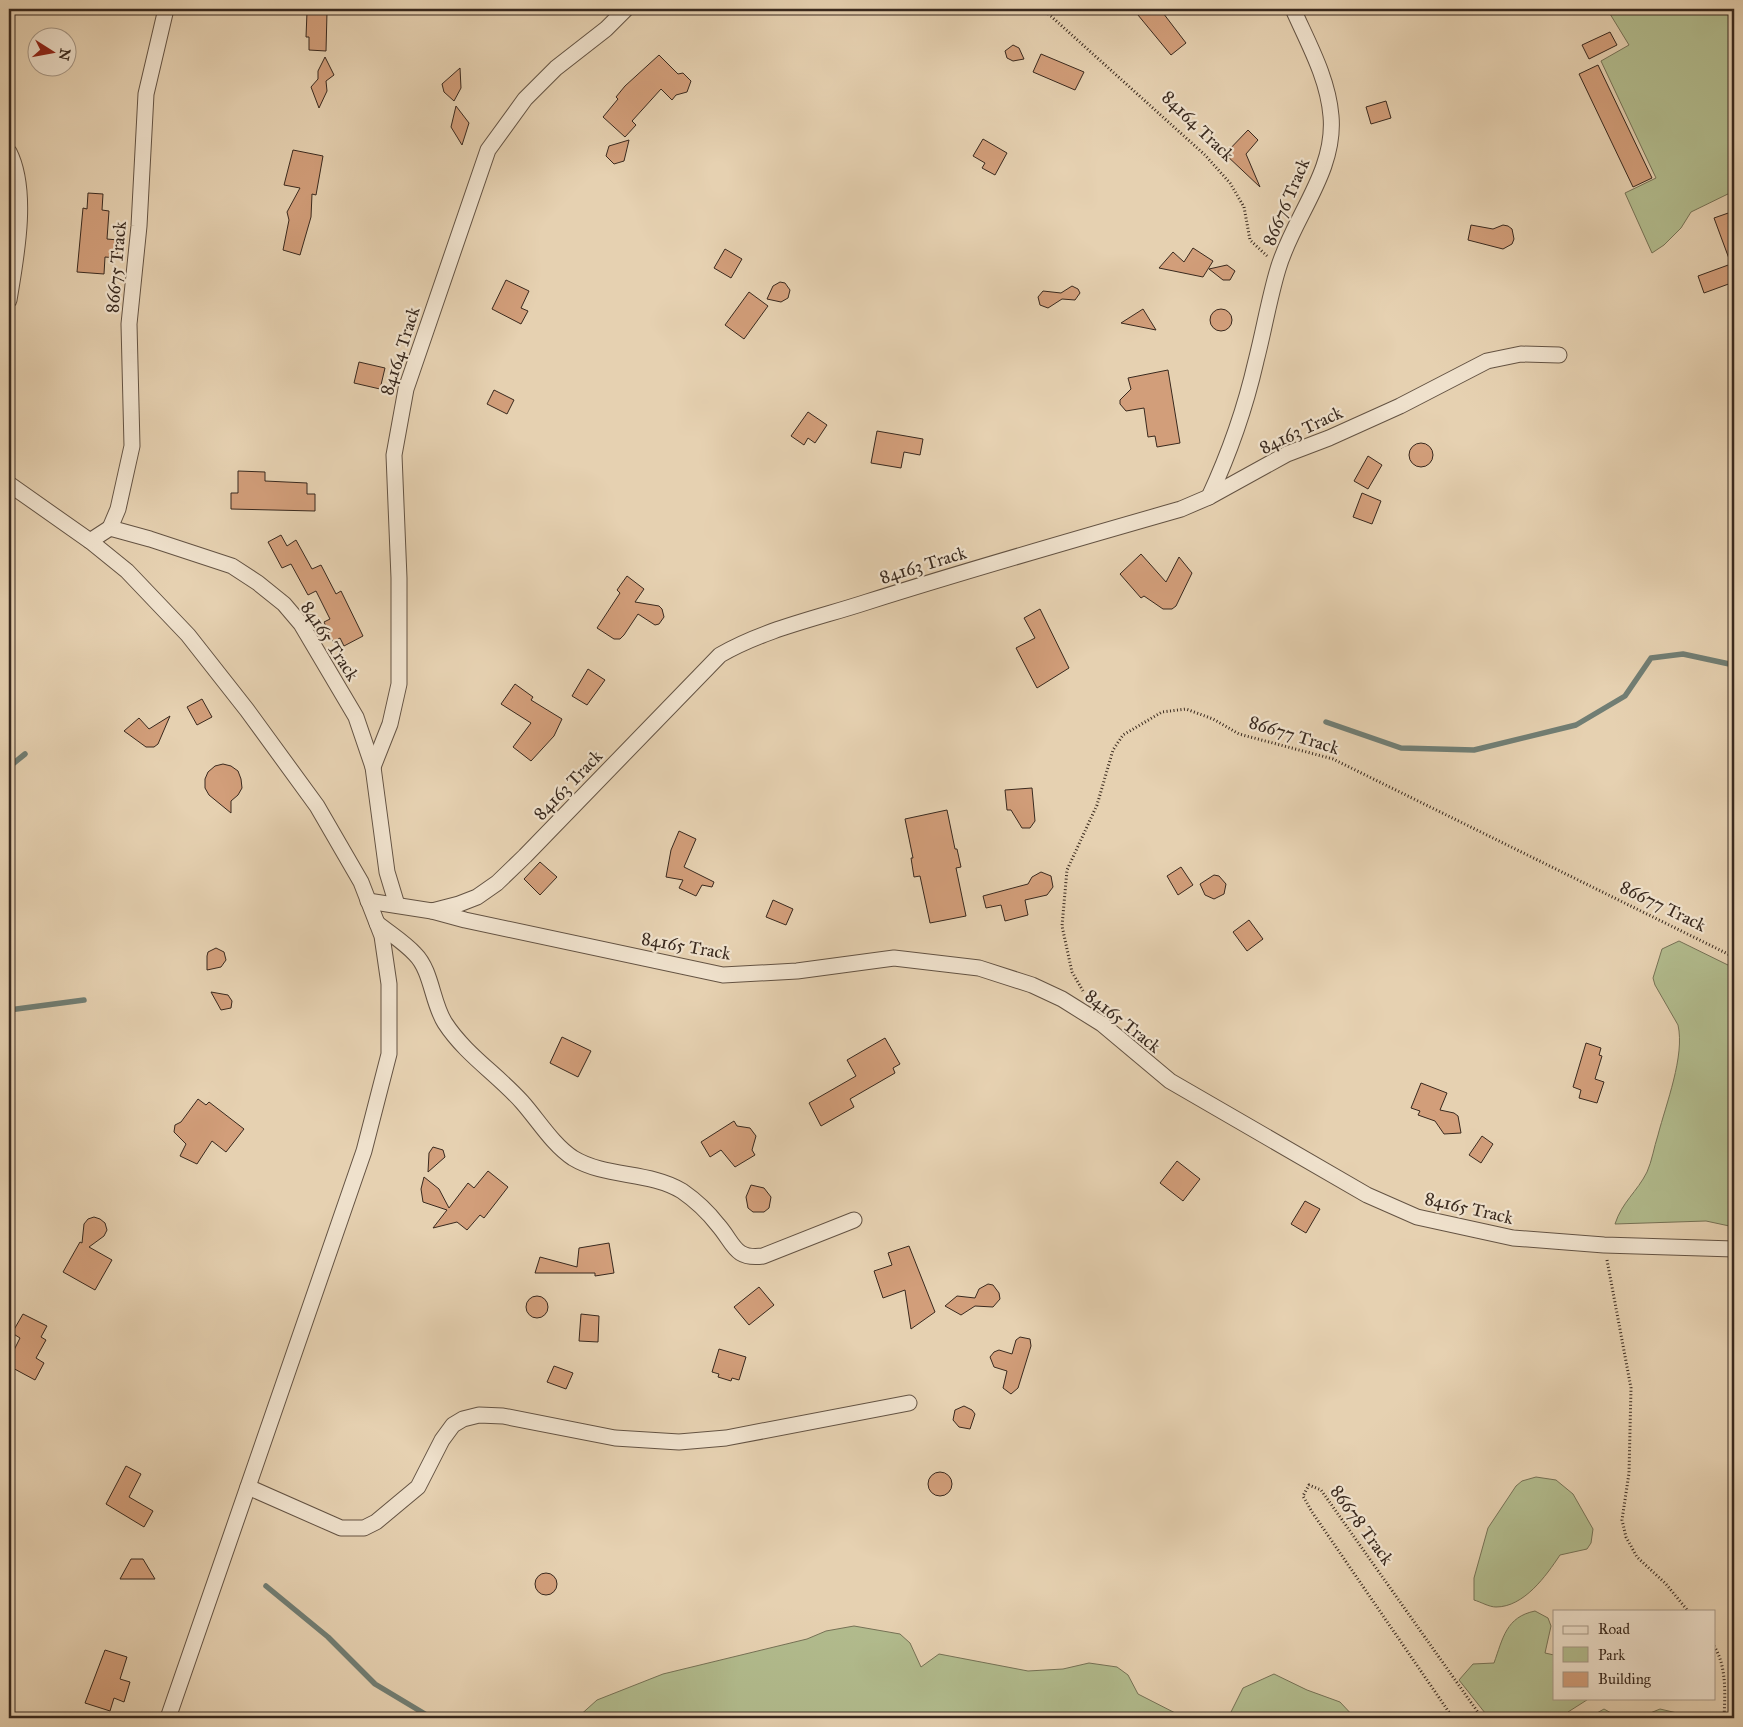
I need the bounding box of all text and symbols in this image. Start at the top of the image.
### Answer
north arrow [28,28,78,78]
text: N [55,47,74,62]
street label: 84164 Track [1157,86,1239,166]
street label: 86676 Track [1258,154,1315,249]
street label: 86675 Track [101,220,131,314]
street label: 84164 Track [375,303,425,398]
street label: 84163 Track [1256,401,1347,459]
street label: 84163 Track [877,541,969,589]
street label: 84165 Track [296,597,364,685]
street label: 86677 Track [1246,711,1342,759]
street label: 84163 Track [529,745,607,825]
street label: 86677 Track [1616,876,1710,937]
street label: 84165 Track [640,927,733,965]
street label: 84165 Track [1081,985,1166,1058]
street label: 84165 Track [1423,1187,1516,1229]
street label: 86678 Track [1326,1481,1399,1570]
legend [1553,1610,1716,1700]
text: Road [1598,1620,1630,1638]
text: Park [1598,1646,1625,1664]
text: Building [1598,1670,1652,1688]

